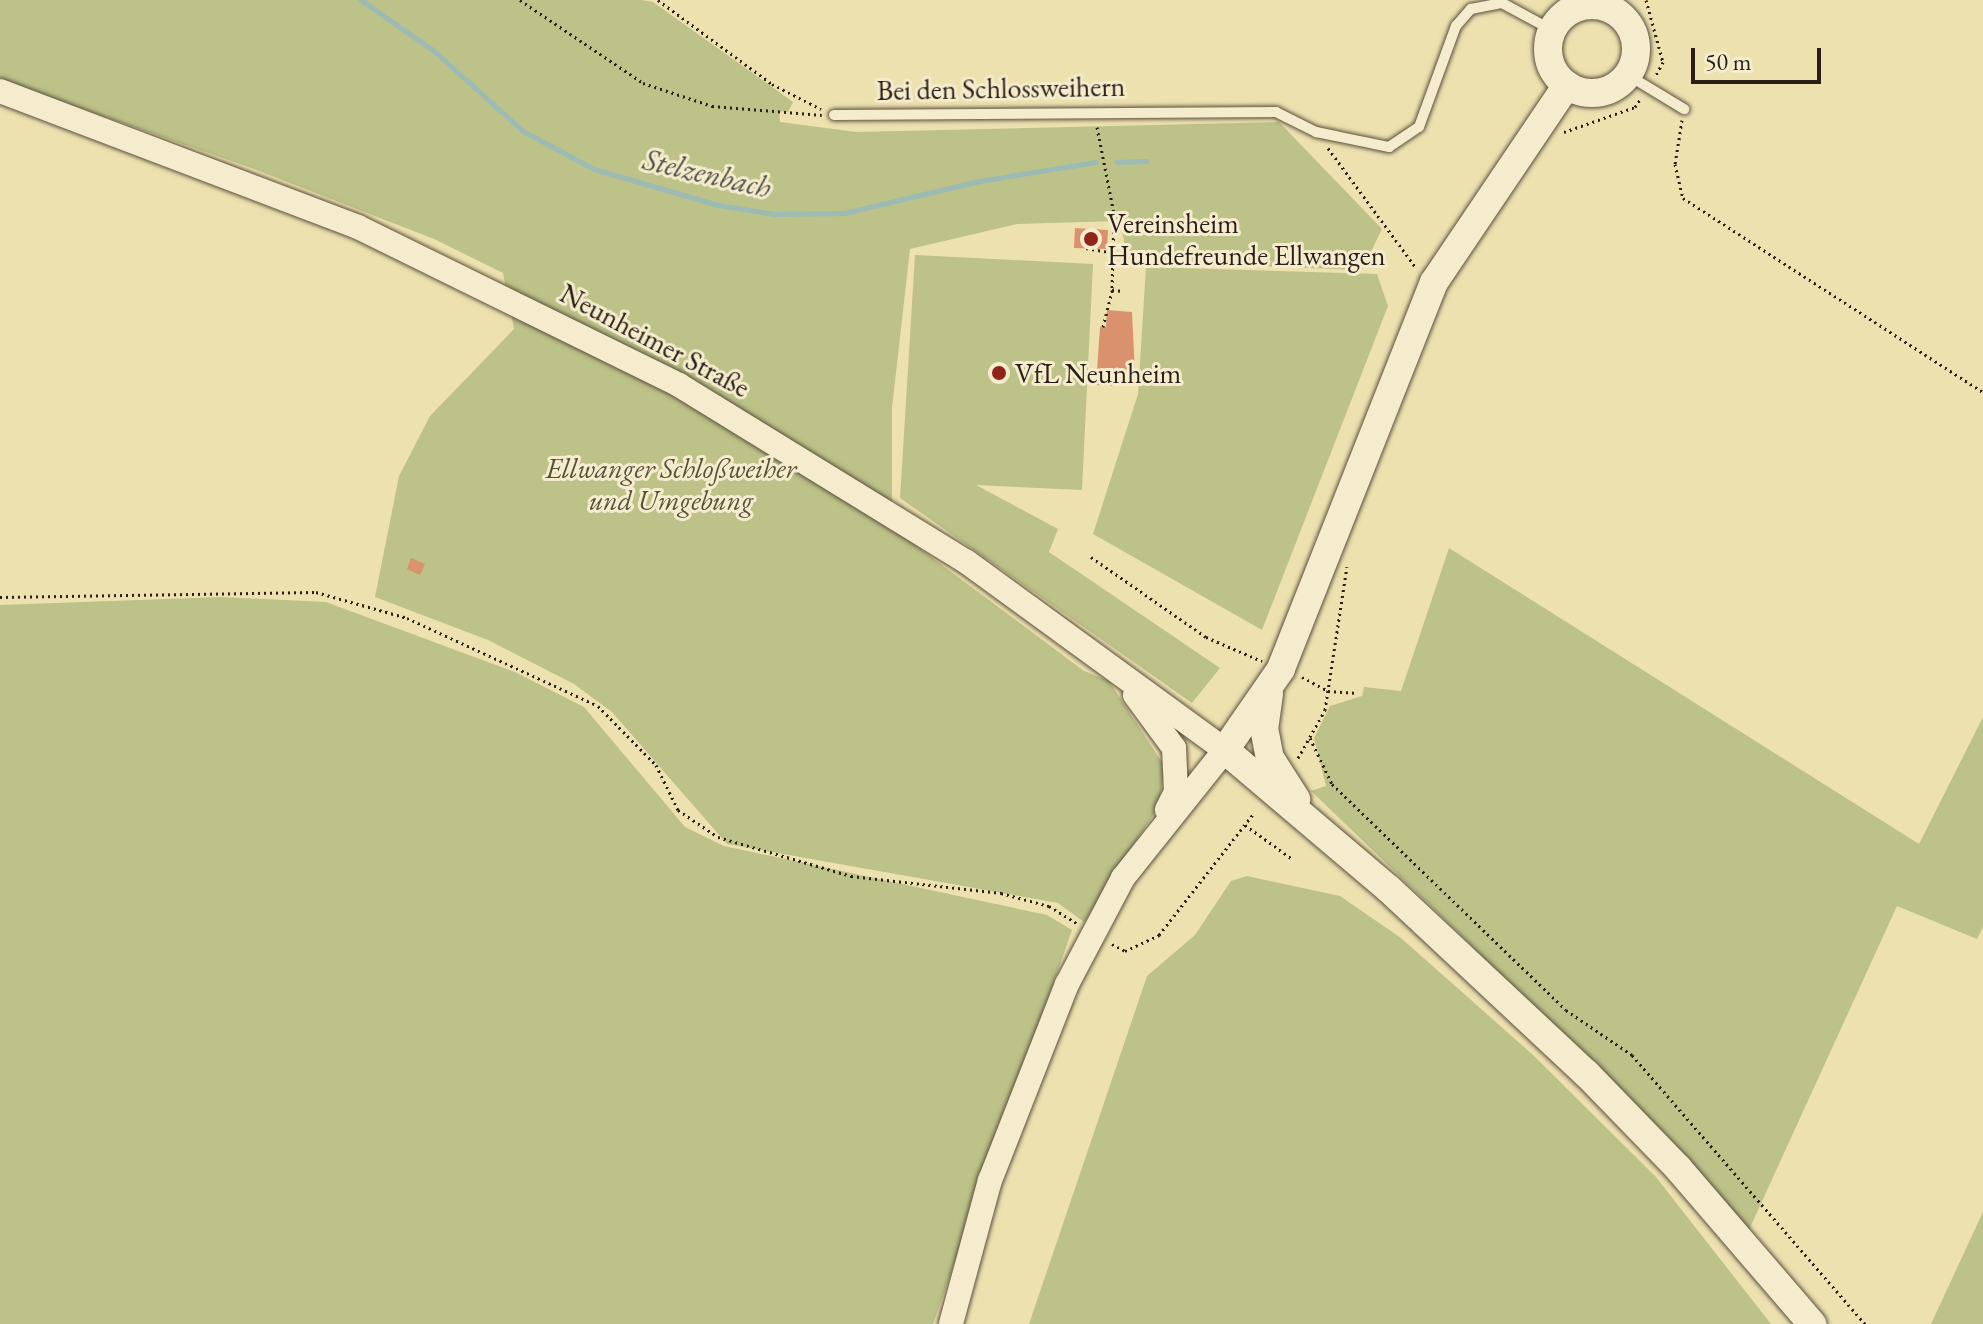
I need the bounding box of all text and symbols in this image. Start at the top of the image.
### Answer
scale bar [1695,32,1825,82]
text: 50 m [1705,46,1752,77]
street label: Bei den Schlossweihern [876,69,1126,107]
water label: Stelzenbach [640,142,774,206]
place label: Vereinsheim Hundefreunde Ellwangen [1107,206,1386,272]
marker: Vereinsheim Hundefreunde Ellwangen [1082,230,1100,248]
street label: Neunheimer Straße [554,276,756,404]
place label: VfL Neunheim [1015,356,1181,390]
marker: VfL Neunheim [990,364,1008,382]
park label: Ellwanger Schloßweiher und Umgebung [546,451,796,517]

